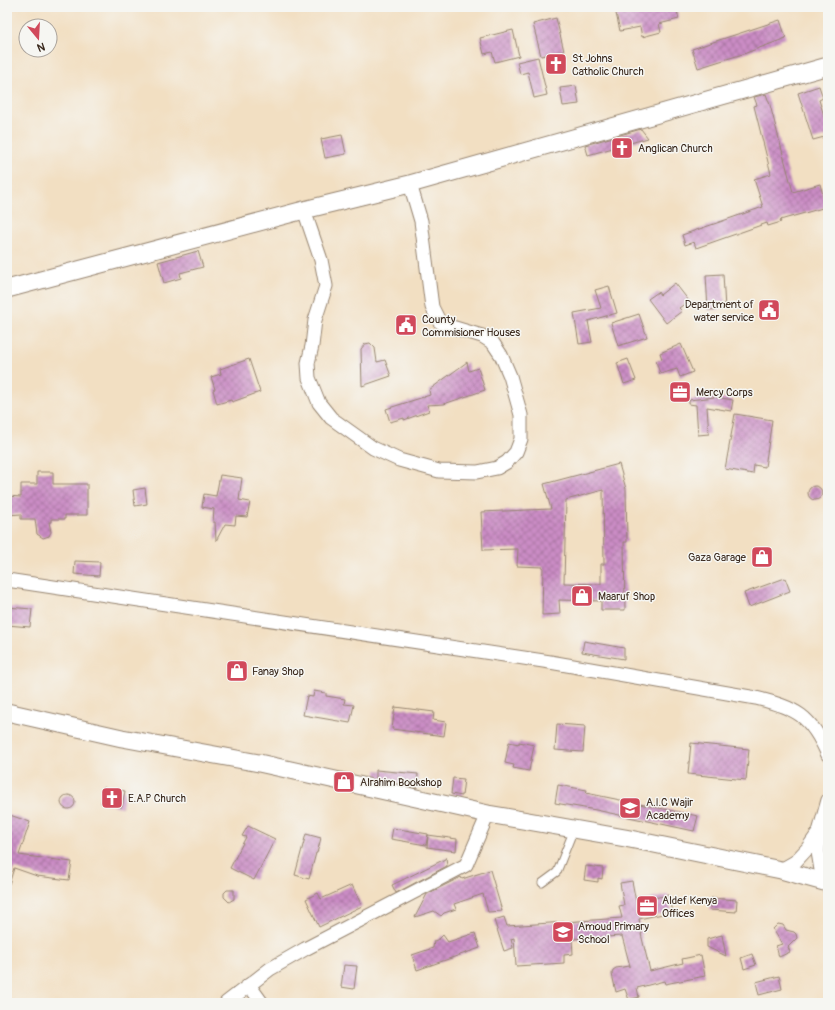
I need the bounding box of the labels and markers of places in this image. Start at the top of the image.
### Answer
church icon: St Johns Catholic Church [543,51,569,77]
place label: St Johns Catholic Church [572,52,644,78]
church icon: Anglican Church [609,135,635,161]
place label: Anglican Church [638,142,713,155]
public building icon: Department of water service [756,297,782,323]
place label: Department of water service [685,298,755,324]
public building icon: County Commisioner Houses [393,312,419,338]
place label: County Commisioner Houses [422,313,520,339]
office icon: Mercy Corps [667,379,693,405]
place label: Mercy Corps [696,386,753,399]
shop icon: Gaza Garage [749,544,775,570]
place label: Gaza Garage [688,551,747,564]
shop icon: Maaruf Shop [569,583,595,609]
place label: Maaruf Shop [598,590,655,603]
shop icon: Fanay Shop [224,658,250,684]
place label: Fanay Shop [252,665,304,678]
shop icon: Alrahim Bookshop [331,769,357,795]
place label: Alrahim Bookshop [360,776,442,789]
church icon: E.A.P Church [99,785,125,811]
place label: E.A.P Church [128,792,186,805]
school or university icon: A.I.C Wajir Academy [617,795,643,821]
place label: A.I.C Wajir Academy [646,796,693,822]
office icon: Aldef Kenya Offices [634,893,660,919]
place label: Aldef Kenya Offices [662,894,717,920]
school or university icon: Amoud Primary School [550,919,576,945]
place label: Amoud Primary School [578,920,649,946]

